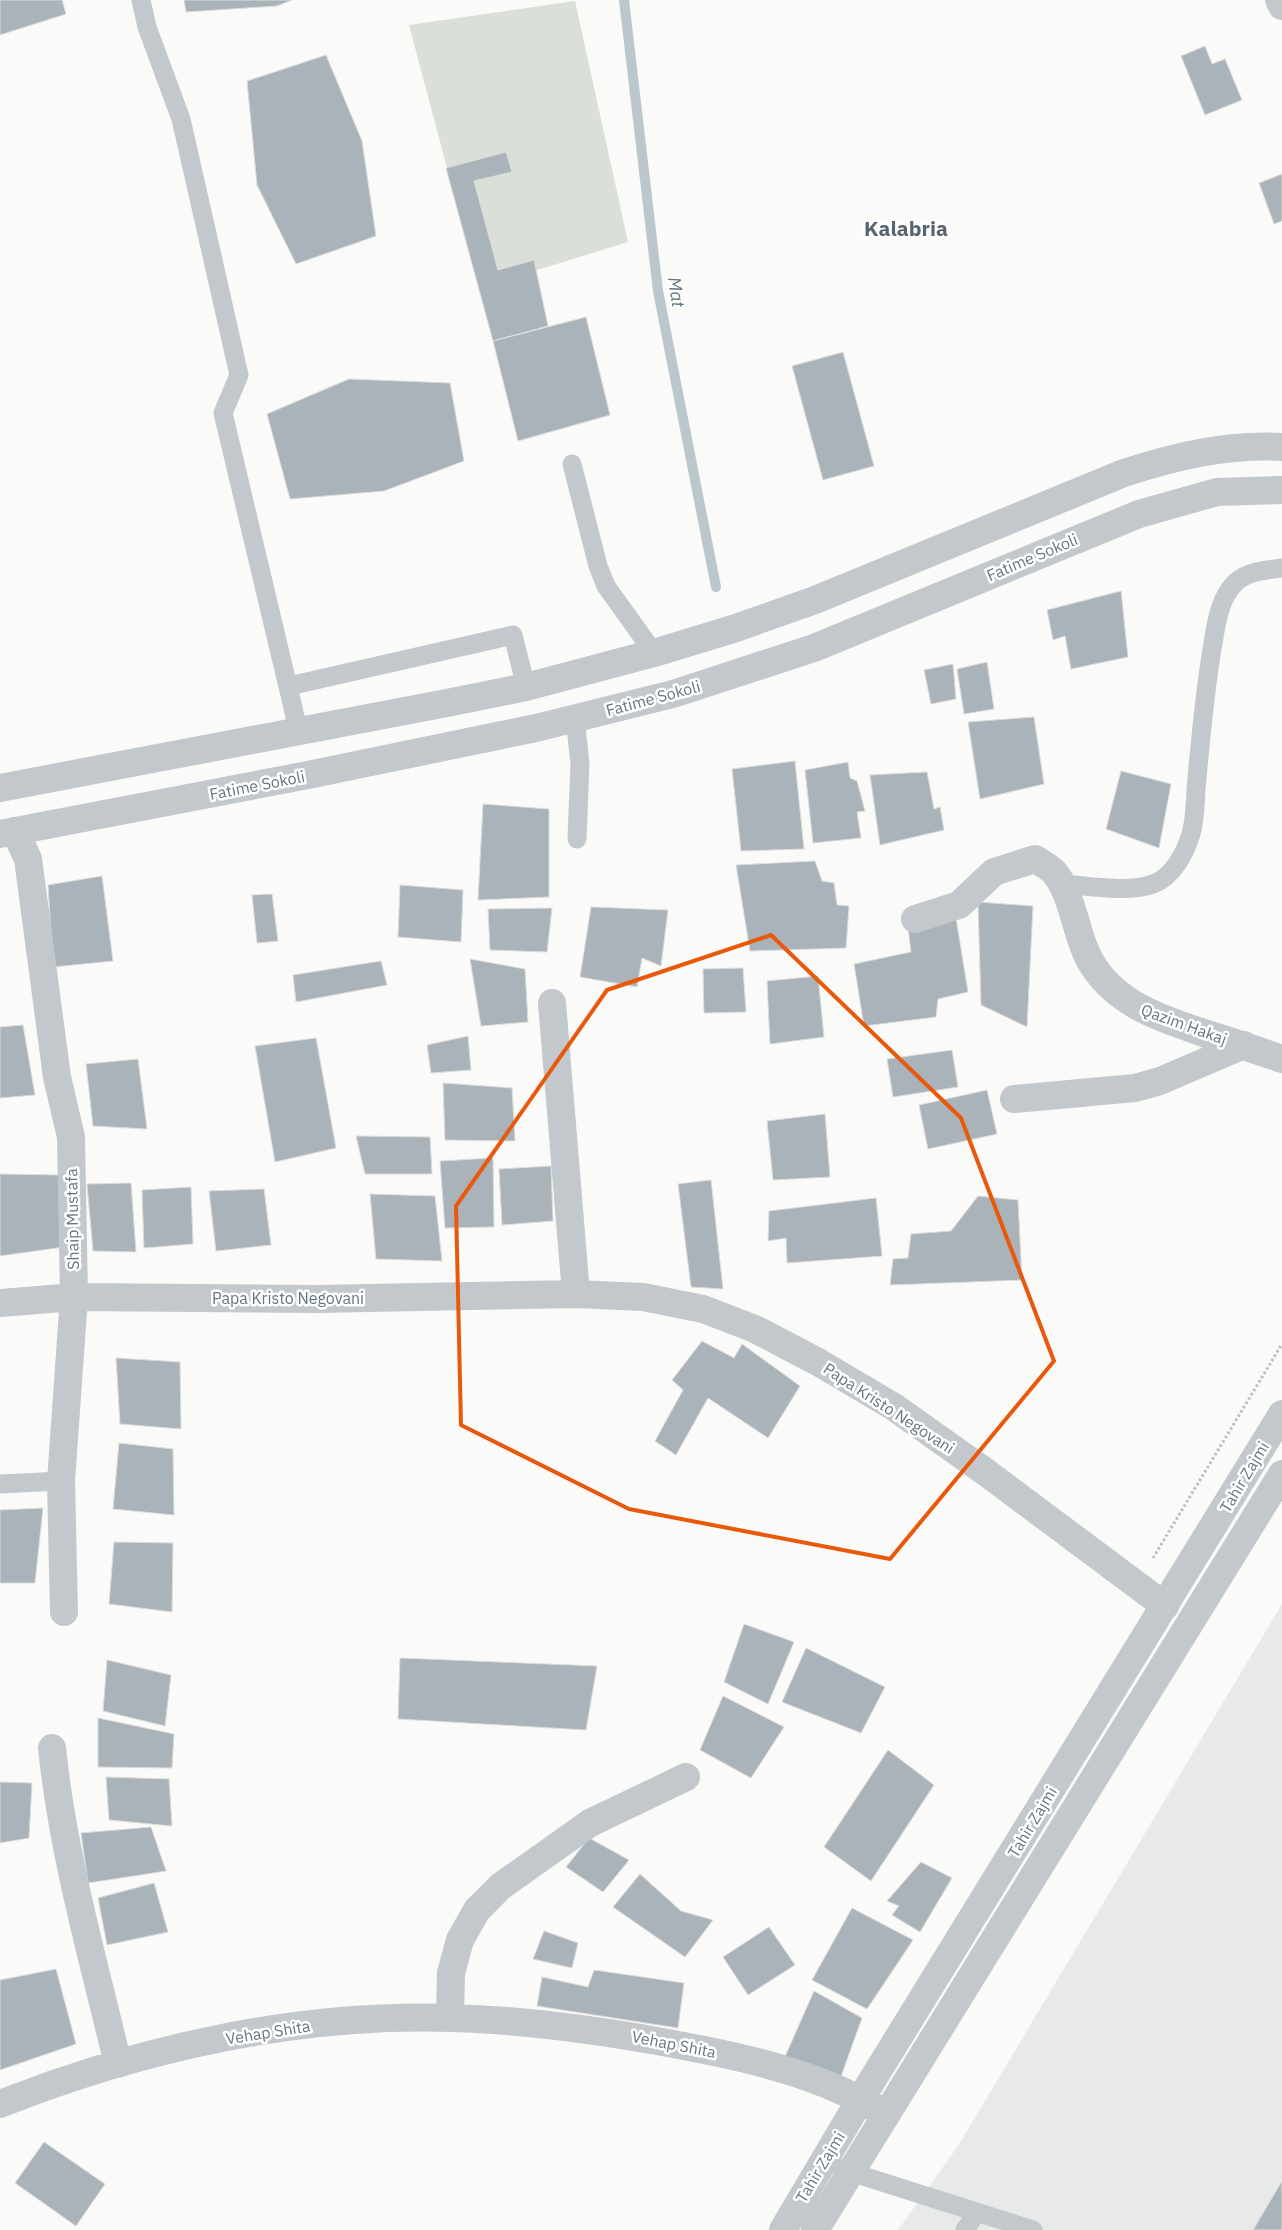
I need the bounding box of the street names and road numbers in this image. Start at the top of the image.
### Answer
street label: Fatime Sokoli [984,529,1080,585]
street label: Fatime Sokoli [604,676,702,720]
street label: Fatime Sokoli [208,766,306,804]
street label: Qazim Hakaj [1138,999,1230,1049]
street label: Shaip Mustafa [61,1168,83,1270]
street label: Papa Kristo Negovani [212,1288,364,1308]
street label: Papa Kristo Negovani [820,1358,958,1458]
street label: Tahir Zajmi [1215,1438,1273,1516]
street label: Tahir Zajmi [1003,1783,1061,1861]
street label: Vehap Shita [224,2015,312,2049]
street label: Vehap Shita [630,2026,718,2062]
street label: Tahir Zajmi [791,2128,849,2206]

